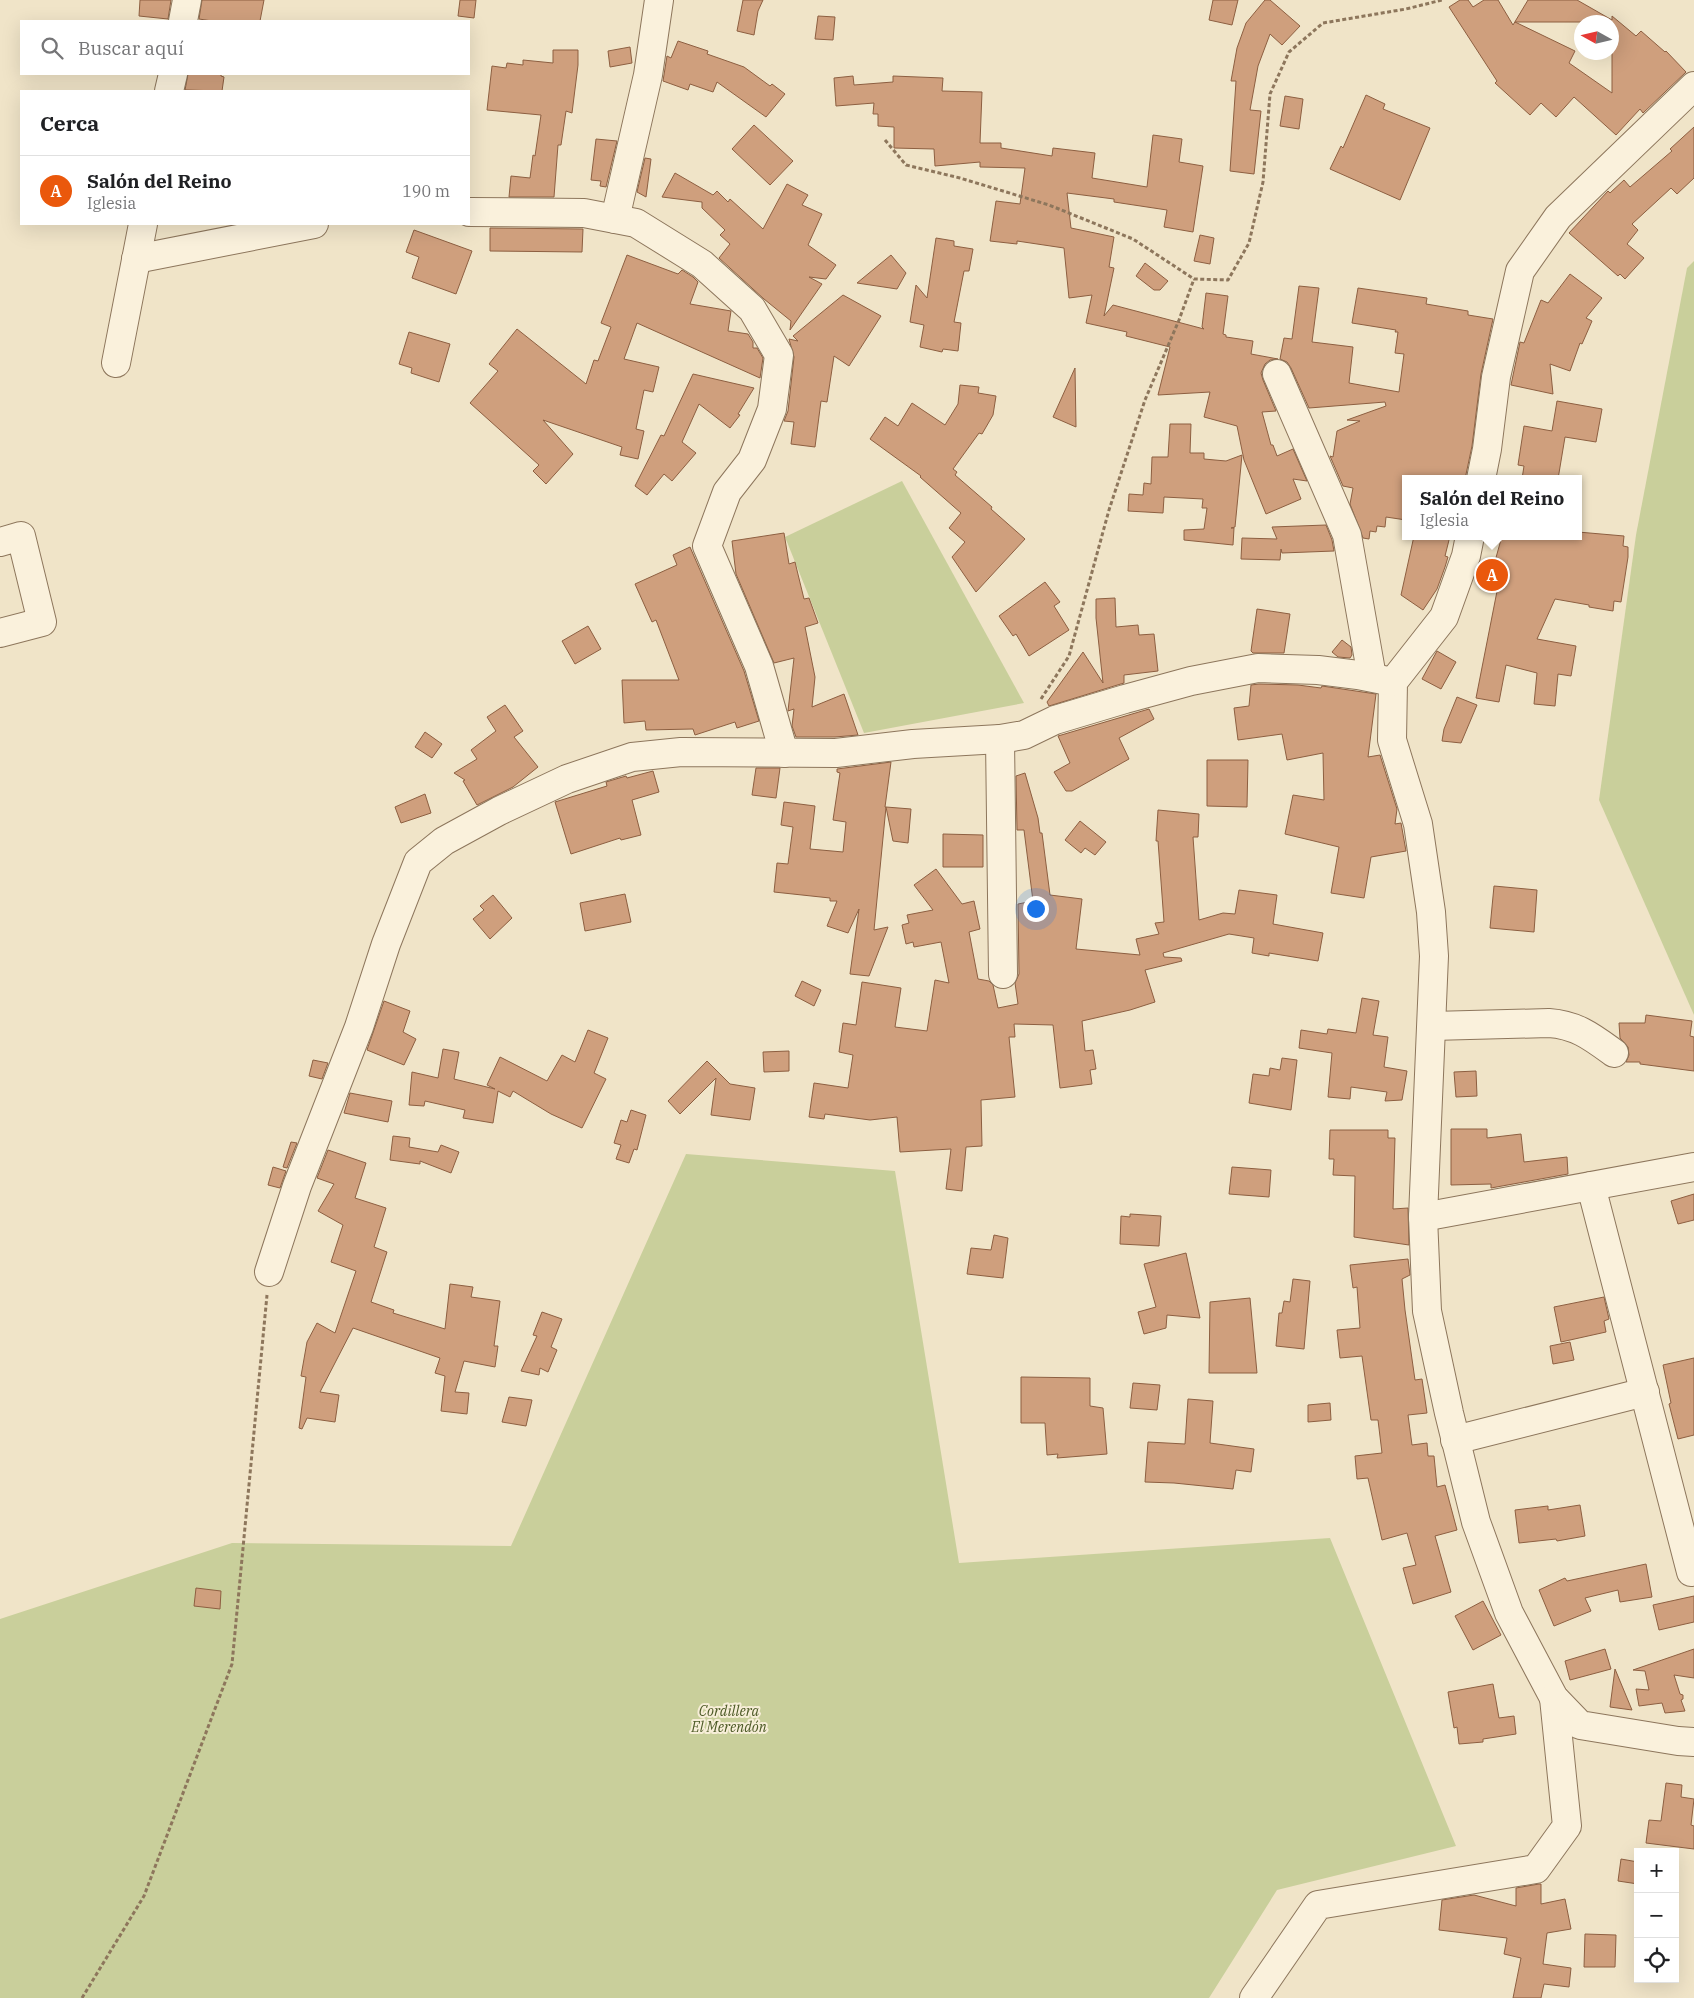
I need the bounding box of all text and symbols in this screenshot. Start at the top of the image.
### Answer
north arrow [1574,15,1619,60]
search box [20,20,470,75]
icon: search [38,34,66,62]
text: Buscar aquí [78,36,184,60]
text: Cerca [40,109,99,137]
text: Salón del Reino [87,169,232,193]
text: A [50,181,62,201]
text: 190 m [402,181,450,201]
text: Iglesia [87,193,136,213]
popup [1402,475,1582,540]
text: Salón del Reino [1420,486,1564,510]
text: Iglesia [1420,510,1469,530]
pin: A [1476,556,1508,594]
your location [1023,896,1049,922]
park label: Cordillera El Merendón [690,1702,767,1736]
map controls [1634,1848,1679,1983]
button: + [1634,1848,1679,1893]
button: − [1634,1893,1679,1938]
button: locate [1634,1938,1679,1983]

